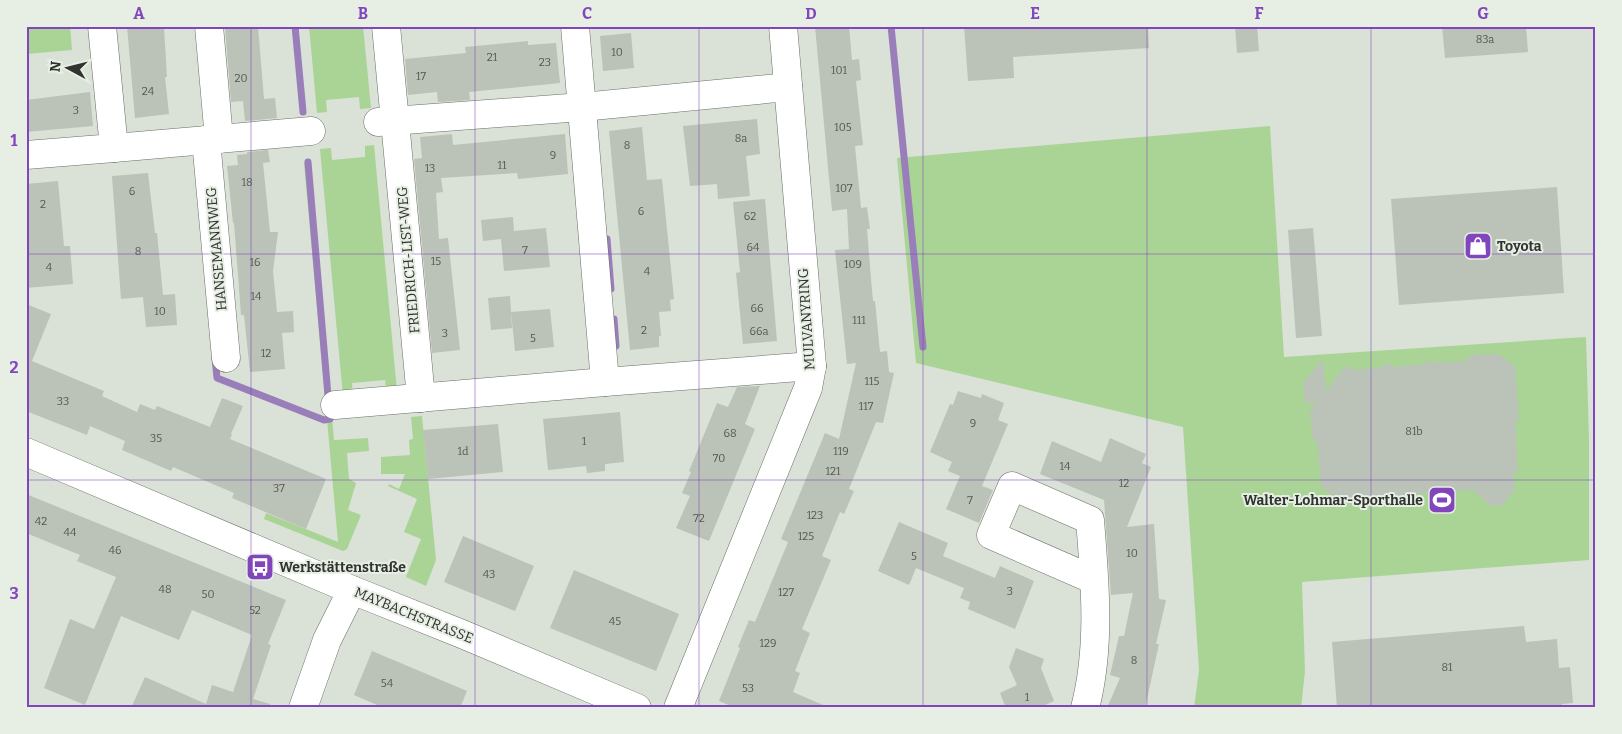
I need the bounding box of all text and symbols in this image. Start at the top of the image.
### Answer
text: A [133,4,145,23]
text: B [358,4,368,23]
text: C [582,4,592,23]
text: D [805,4,817,23]
text: E [1030,4,1040,23]
text: F [1255,4,1264,23]
text: G [1477,4,1489,23]
house number: 83a [1476,33,1494,46]
north arrow [42,42,92,92]
house number: 10 [611,46,623,59]
house number: 21 [487,51,498,64]
house number: 23 [539,56,551,69]
text: N [46,60,65,73]
house number: 101 [831,64,848,77]
house number: 17 [416,70,426,83]
house number: 20 [234,72,248,85]
house number: 24 [142,85,155,98]
house number: 3 [73,104,79,117]
house number: 105 [834,121,852,134]
text: 1 [11,131,18,150]
house number: 8a [735,132,747,145]
house number: 8 [624,139,630,152]
house number: 9 [550,149,556,162]
house number: 11 [498,159,507,172]
house number: 13 [425,162,435,175]
house number: 18 [241,176,253,189]
house number: 107 [835,182,853,195]
house number: 6 [129,185,135,198]
street label: HANSEMANNWEG [203,186,230,311]
street label: FRIEDRICH-LIST-WEG [394,186,423,334]
house number: 2 [40,198,46,211]
house number: 6 [638,205,644,218]
house number: 62 [744,210,756,223]
shop icon: Toyota [1463,231,1493,261]
place label: Toyota [1497,238,1542,255]
house number: 64 [747,241,760,254]
house number: 7 [522,244,528,257]
house number: 8 [135,245,141,258]
house number: 15 [431,255,441,268]
house number: 16 [250,256,260,269]
house number: 109 [844,258,862,271]
house number: 4 [46,261,53,274]
house number: 4 [644,265,651,278]
street label: MULVANYRING [794,267,819,371]
house number: 14 [251,290,262,303]
house number: 66 [751,302,763,315]
house number: 10 [154,305,166,318]
house number: 111 [852,314,866,327]
house number: 2 [641,324,647,337]
house number: 66a [750,325,768,338]
house number: 3 [442,327,448,340]
house number: 5 [530,332,536,345]
house number: 12 [261,347,271,360]
text: 2 [9,358,19,377]
house number: 115 [865,375,880,388]
house number: 33 [57,395,69,408]
house number: 117 [859,400,874,413]
house number: 9 [970,417,976,430]
house number: 81b [1405,425,1423,438]
house number: 68 [723,427,737,440]
house number: 35 [150,432,162,445]
house number: 1 [582,435,587,448]
house number: 1d [458,445,469,458]
house number: 119 [833,445,849,458]
house number: 70 [713,452,725,465]
house number: 14 [1060,460,1071,473]
house number: 121 [826,465,841,478]
house number: 12 [1119,477,1129,490]
house number: 37 [273,482,285,495]
sports icon: Walter-Lohmar-Sporthalle [1427,485,1457,515]
place label: Walter-Lohmar-Sporthalle [1243,492,1423,509]
house number: 7 [967,494,973,507]
house number: 123 [807,509,823,522]
house number: 72 [693,512,705,525]
house number: 42 [35,515,47,528]
house number: 44 [64,526,77,539]
house number: 125 [798,530,814,543]
house number: 46 [109,544,121,557]
house number: 10 [1126,547,1138,560]
house number: 5 [911,550,917,563]
bus stop icon: Werkstättenstraße [245,552,275,582]
place label: Werkstättenstraße [279,559,406,576]
house number: 43 [483,568,495,581]
house number: 48 [158,583,172,596]
text: 3 [9,584,19,603]
street label: MAYBACHSTRASSE [352,584,476,647]
house number: 3 [1007,585,1013,598]
house number: 127 [778,586,794,599]
house number: 50 [202,588,214,601]
house number: 52 [249,604,261,617]
house number: 45 [609,615,621,628]
house number: 129 [760,637,776,650]
house number: 8 [1131,654,1137,667]
house number: 81 [1441,661,1453,674]
house number: 54 [381,677,394,690]
house number: 53 [742,682,754,695]
house number: 1 [1025,691,1030,704]

